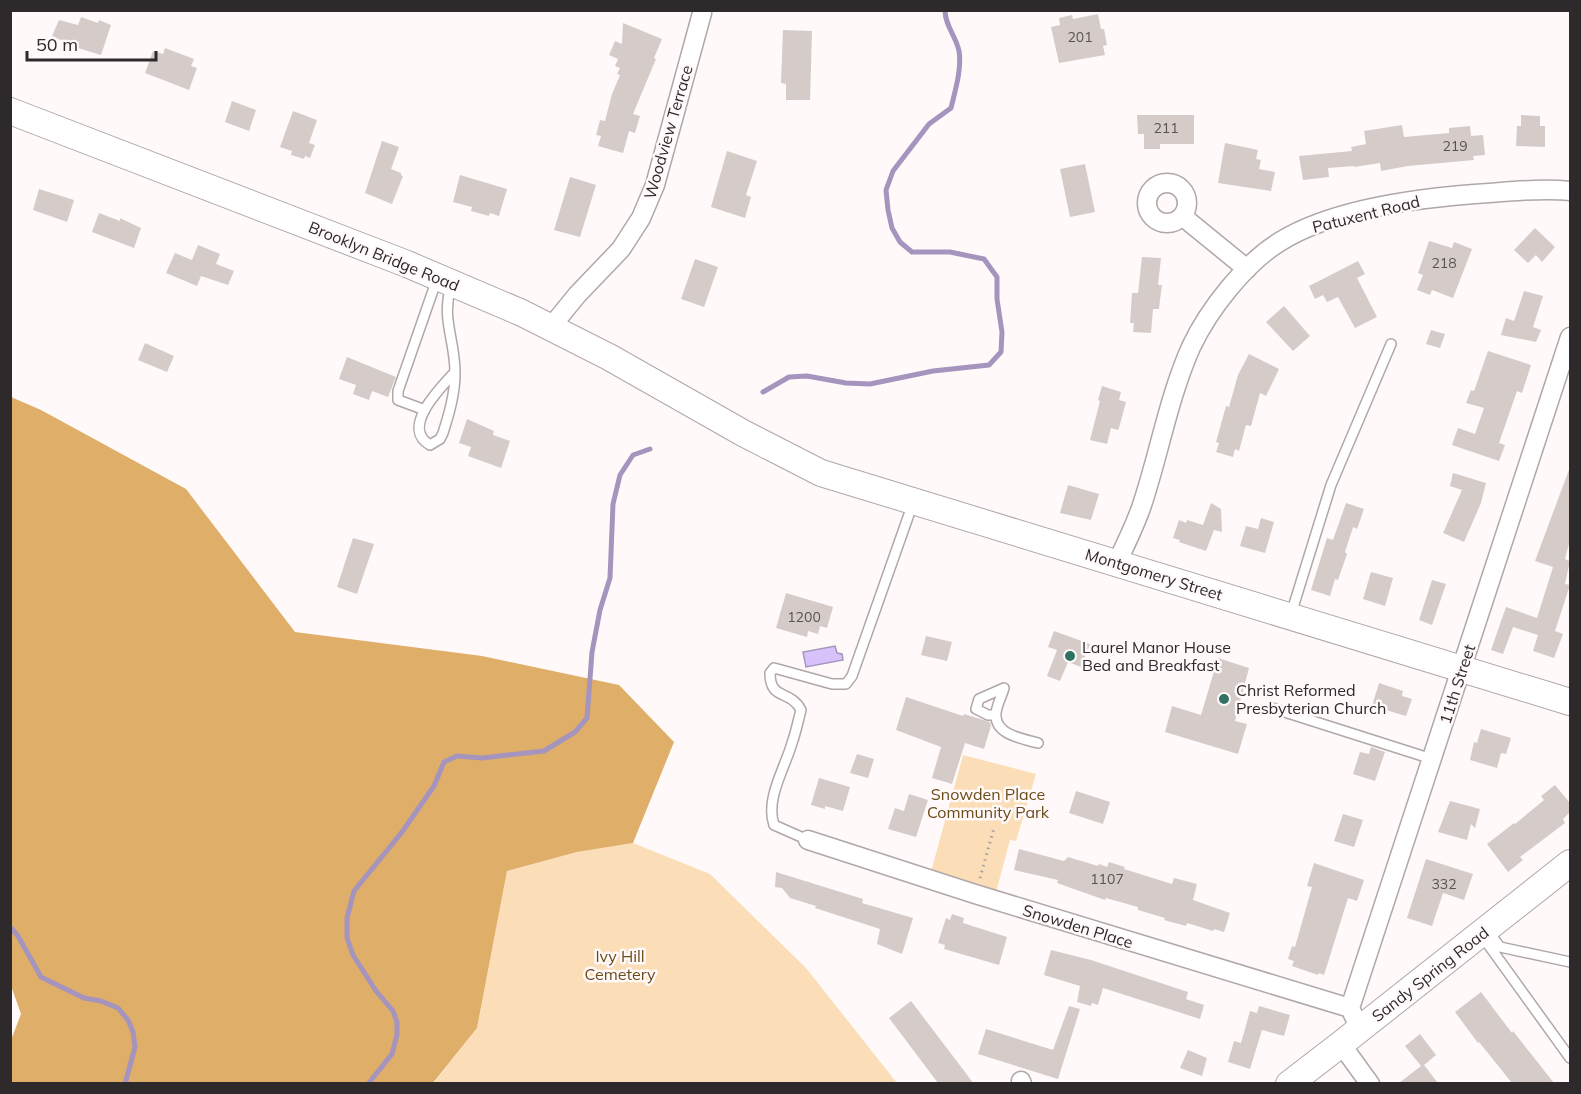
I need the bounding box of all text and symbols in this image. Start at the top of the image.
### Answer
scale bar [27,24,156,62]
house number: 201 [1067,28,1093,46]
text: 50 m [36,33,78,56]
street label: Woodview Terrace [639,63,697,201]
house number: 211 [1153,119,1179,137]
house number: 219 [1442,137,1468,155]
street label: Patuxent Road [1310,191,1422,237]
street label: Brooklyn Bridge Road [306,217,462,295]
house number: 218 [1431,254,1457,272]
street label: Montgomery Street [1083,544,1225,605]
house number: 1200 [787,608,821,626]
place label: Laurel Manor House Bed and Breakfast [1082,637,1231,675]
street label: 11th Street [1435,641,1479,726]
marker: Laurel Manor House Bed and Breakfast [1063,649,1077,663]
place label: Christ Reformed Presbyterian Church [1236,680,1386,718]
marker: Christ Reformed Presbyterian Church [1217,692,1231,706]
park label: Snowden Place Community Park [927,784,1050,822]
house number: 1107 [1090,870,1124,888]
house number: 332 [1431,875,1457,893]
street label: Snowden Place [1020,900,1136,952]
street label: Sandy Spring Road [1368,922,1492,1026]
park label: Ivy Hill Cemetery [585,946,656,984]

